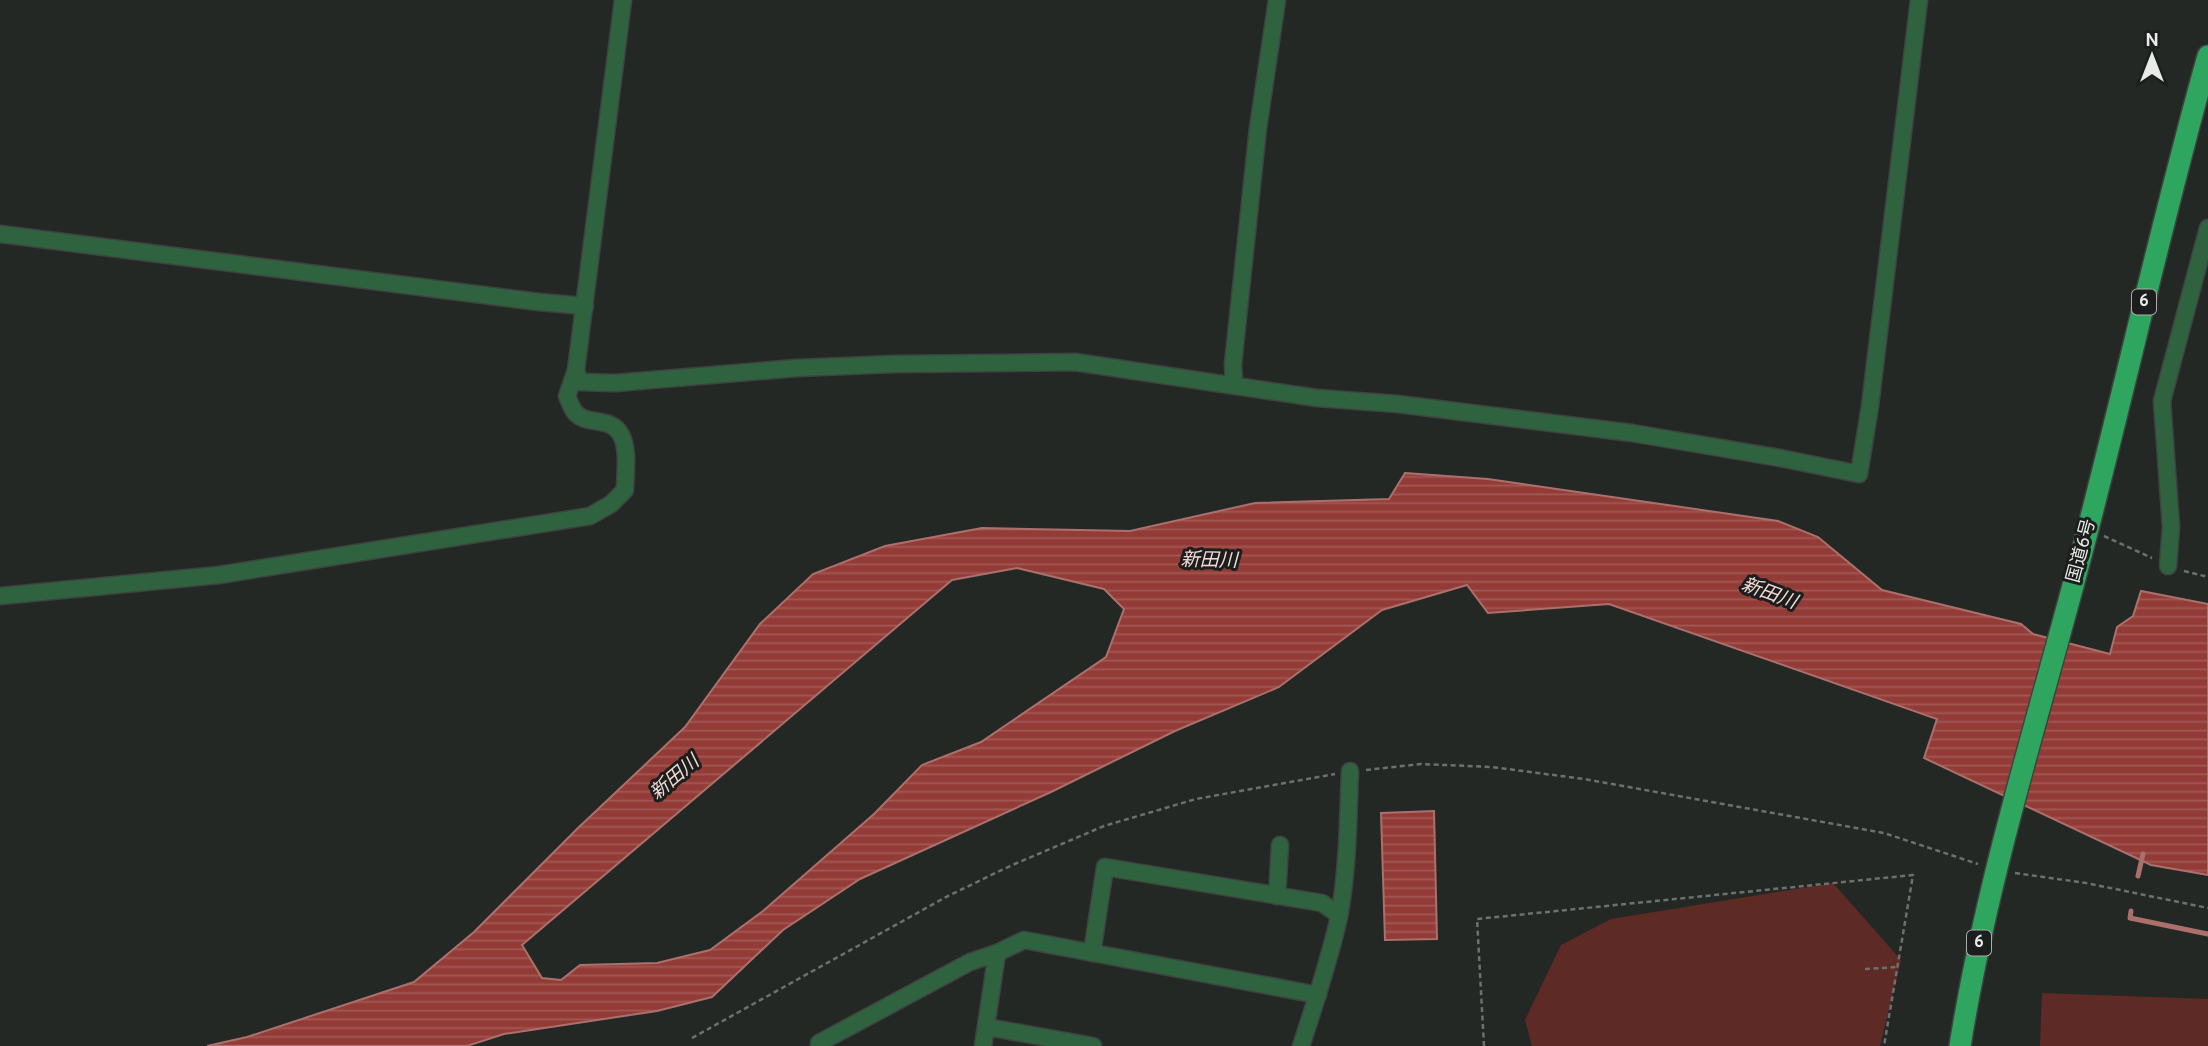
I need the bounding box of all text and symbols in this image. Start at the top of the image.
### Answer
north arrow [2117,21,2187,91]
text: N [2145,29,2159,53]
road number: 6 [2132,290,2156,314]
street label: 国道6号 [2063,517,2101,585]
water label: 新田川 [1180,549,1240,574]
water label: 新田川 [1738,573,1802,616]
water label: 新田川 [645,749,706,806]
road number: 6 [1967,931,1991,956]

